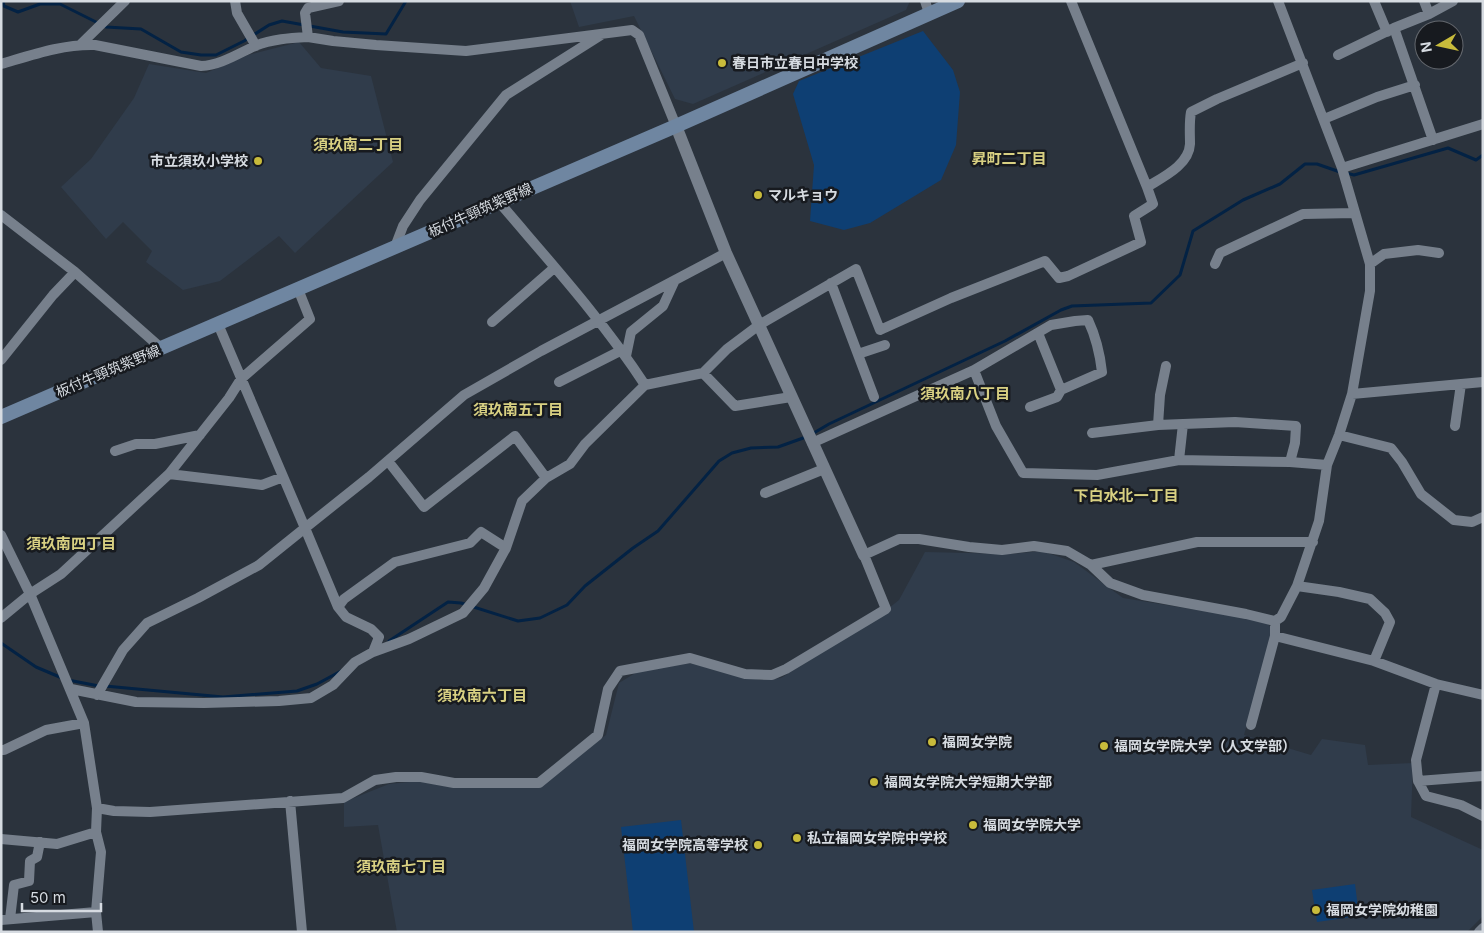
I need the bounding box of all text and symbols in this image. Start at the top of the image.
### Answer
north arrow [1414,20,1464,70]
text: N [1416,41,1435,54]
place label: 春日市立春日中学校 [732,54,858,71]
marker: 春日市立春日中学校 [716,57,728,69]
district label: 須玖南二丁目 [313,135,403,154]
district label: 昇町二丁目 [971,149,1047,168]
place label: 市立須玖小学校 [150,152,248,169]
marker: 市立須玖小学校 [252,155,264,167]
street label: 板付牛頸筑紫野線 [425,179,534,240]
place label: マルキョウ [768,186,838,203]
marker: マルキョウ [752,189,764,201]
street label: 板付牛頸筑紫野線 [53,341,163,400]
district label: 須玖南八丁目 [920,384,1010,403]
district label: 須玖南五丁目 [473,400,563,419]
district label: 下白水北一丁目 [1073,486,1179,505]
district label: 須玖南四丁目 [26,534,116,553]
district label: 須玖南六丁目 [437,686,527,705]
place label: 福岡女学院 [942,733,1012,750]
marker: 福岡女学院 [926,736,938,748]
place label: 福岡女学院大学（人文学部） [1114,737,1296,754]
marker: 福岡女学院大学（人文学部） [1098,740,1110,752]
place label: 福岡女学院大学短期大学部 [884,773,1052,790]
marker: 福岡女学院大学短期大学部 [868,776,880,788]
place label: 福岡女学院大学 [983,816,1081,833]
marker: 福岡女学院大学 [967,819,979,831]
place label: 私立福岡女学院中学校 [807,829,947,846]
marker: 私立福岡女学院中学校 [791,832,803,844]
place label: 福岡女学院高等学校 [622,836,748,853]
marker: 福岡女学院高等学校 [752,839,764,851]
district label: 須玖南七丁目 [356,857,446,876]
scale bar [22,880,101,912]
text: 50 m [30,888,66,907]
place label: 福岡女学院幼稚園 [1326,901,1438,918]
marker: 福岡女学院幼稚園 [1310,904,1322,916]

